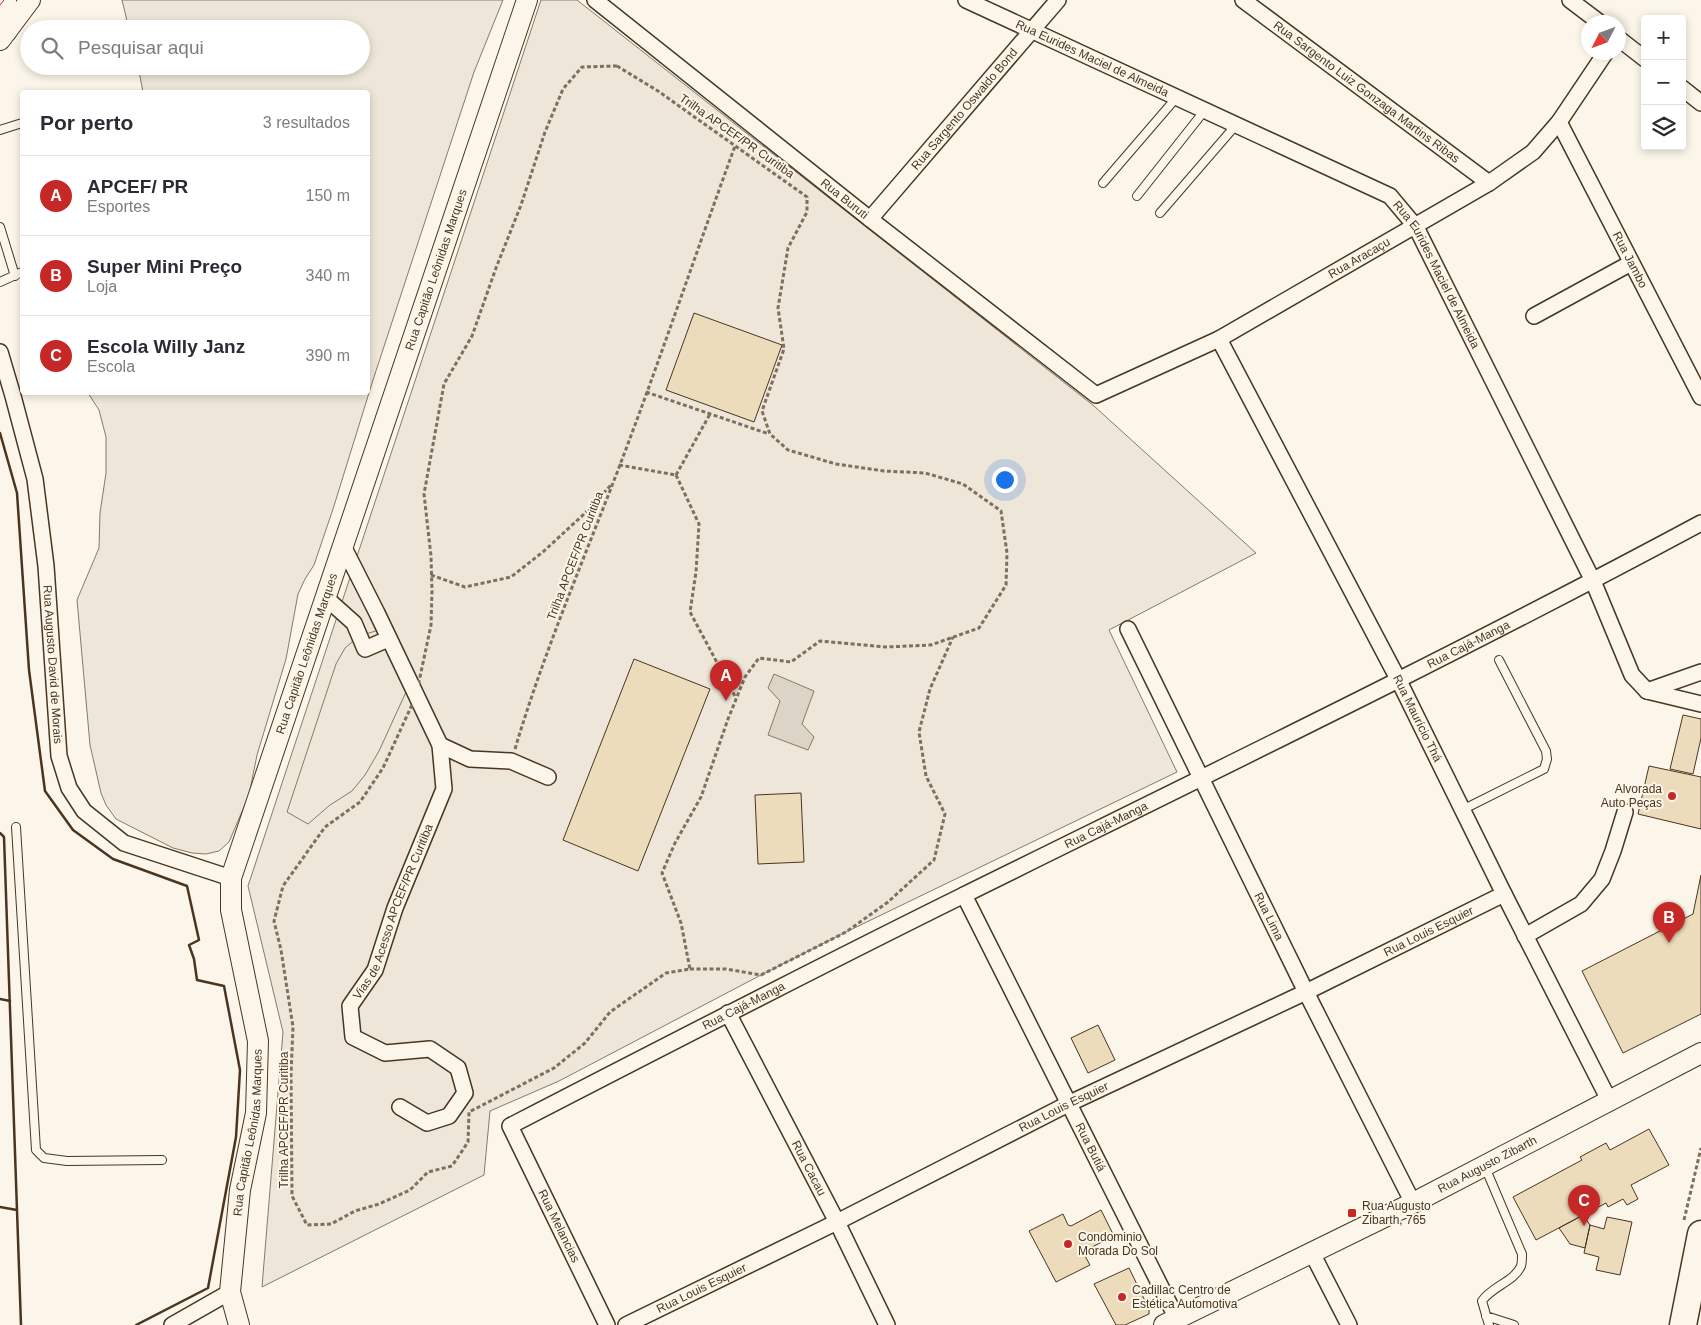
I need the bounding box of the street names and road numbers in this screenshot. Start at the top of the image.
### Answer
street label: Rua Eurides Maciel de Almeida [1013,17,1171,100]
street label: Rua Sargento Luiz Gonzaga Martins Ribas [1271,18,1462,166]
street label: Rua Sargento Oswaldo Bond [908,45,1020,173]
street label: Trilha APCEF/PR Curitiba [677,91,797,181]
street label: Rua Buruti [818,176,871,222]
street label: Rua Capitão Leônidas Marques [402,187,470,352]
street label: Rua Eurides Maciel de Almeida [1390,198,1483,351]
street label: Rua Jambo [1610,229,1651,291]
street label: Rua Aracaçu [1326,235,1392,281]
street label: Trilha APCEF/PR Curitiba [544,489,606,622]
street label: Rua Capitão Leônidas Marques [273,571,340,736]
street label: Rua Augusto David de Morais [40,585,65,744]
street label: Rua Cajá-Manga [1425,617,1512,671]
street label: Rua Maurício Thá [1390,672,1445,764]
street label: Rua Cajá-Manga [1062,799,1150,851]
street label: Vias de Acesso APCEF/PR Curitiba [350,821,436,1002]
street label: Rua Lima [1251,890,1287,943]
street label: Rua Louis Esquier [1381,903,1476,959]
street label: Rua Cajá-Manga [700,979,787,1033]
street label: Rua Capitão Leônidas Marques [230,1049,265,1217]
street label: Trilha APCEF/PR Curitiba [277,1051,291,1188]
street label: Rua Louis Esquier [1016,1079,1111,1135]
street label: Rua Butiá [1072,1120,1109,1174]
street label: Rua Augusto Zibarth [1435,1133,1539,1196]
street label: Rua Cacau [789,1138,829,1198]
street label: Rua Melancias [535,1187,583,1265]
street label: Rua Louis Esquier [654,1260,749,1316]

